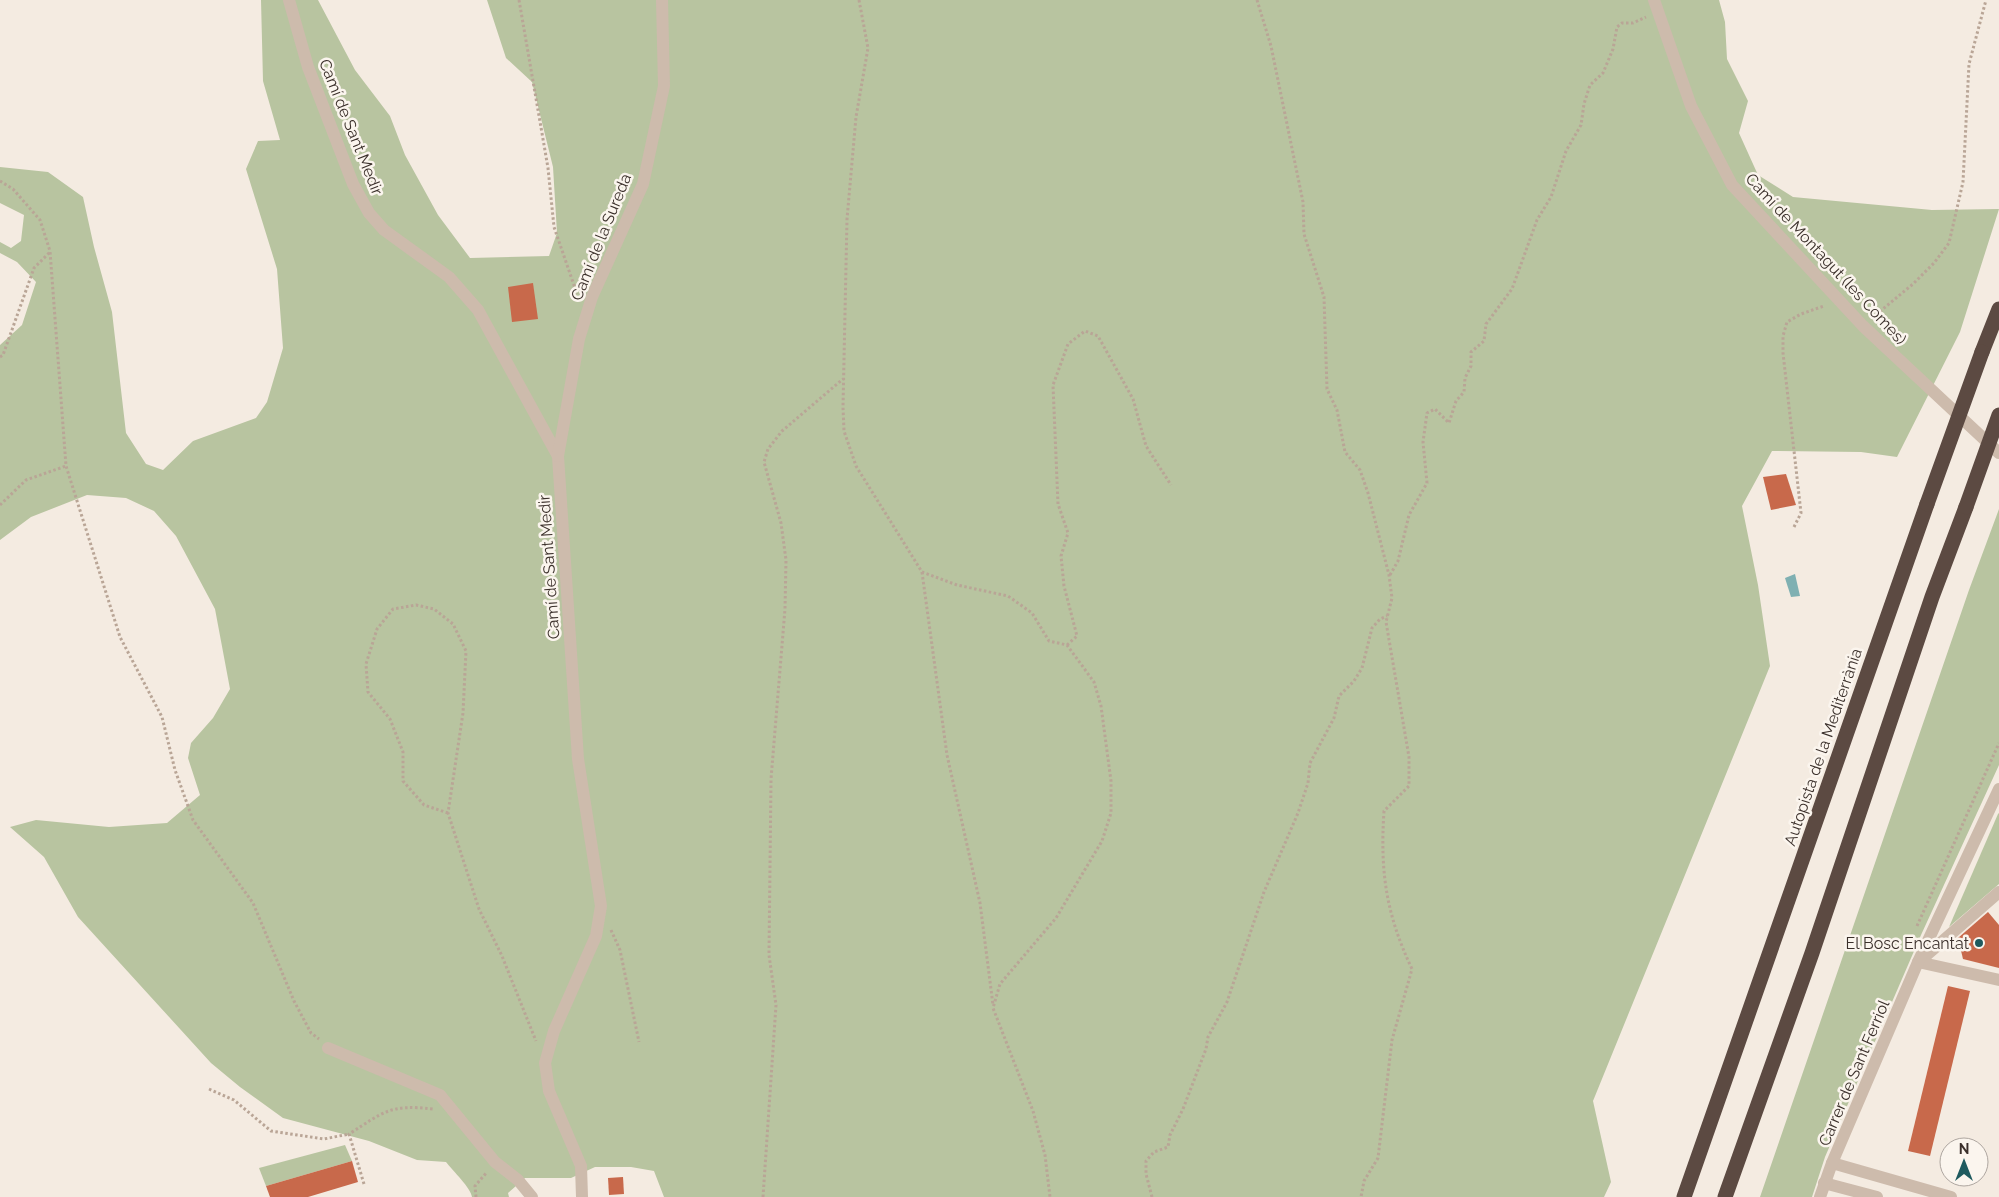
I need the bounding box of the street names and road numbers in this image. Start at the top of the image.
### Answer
street label: Camí de Sant Medir [315,56,387,198]
street label: Camí de Montagut (les Comes) [1741,169,1911,349]
street label: Camí de la Sureda [567,171,635,303]
street label: Camí de Sant Medir [534,494,564,640]
street label: Autopista de la Mediterrània [1780,646,1866,848]
street label: Carrer de Sant Ferriol [1815,997,1894,1149]

